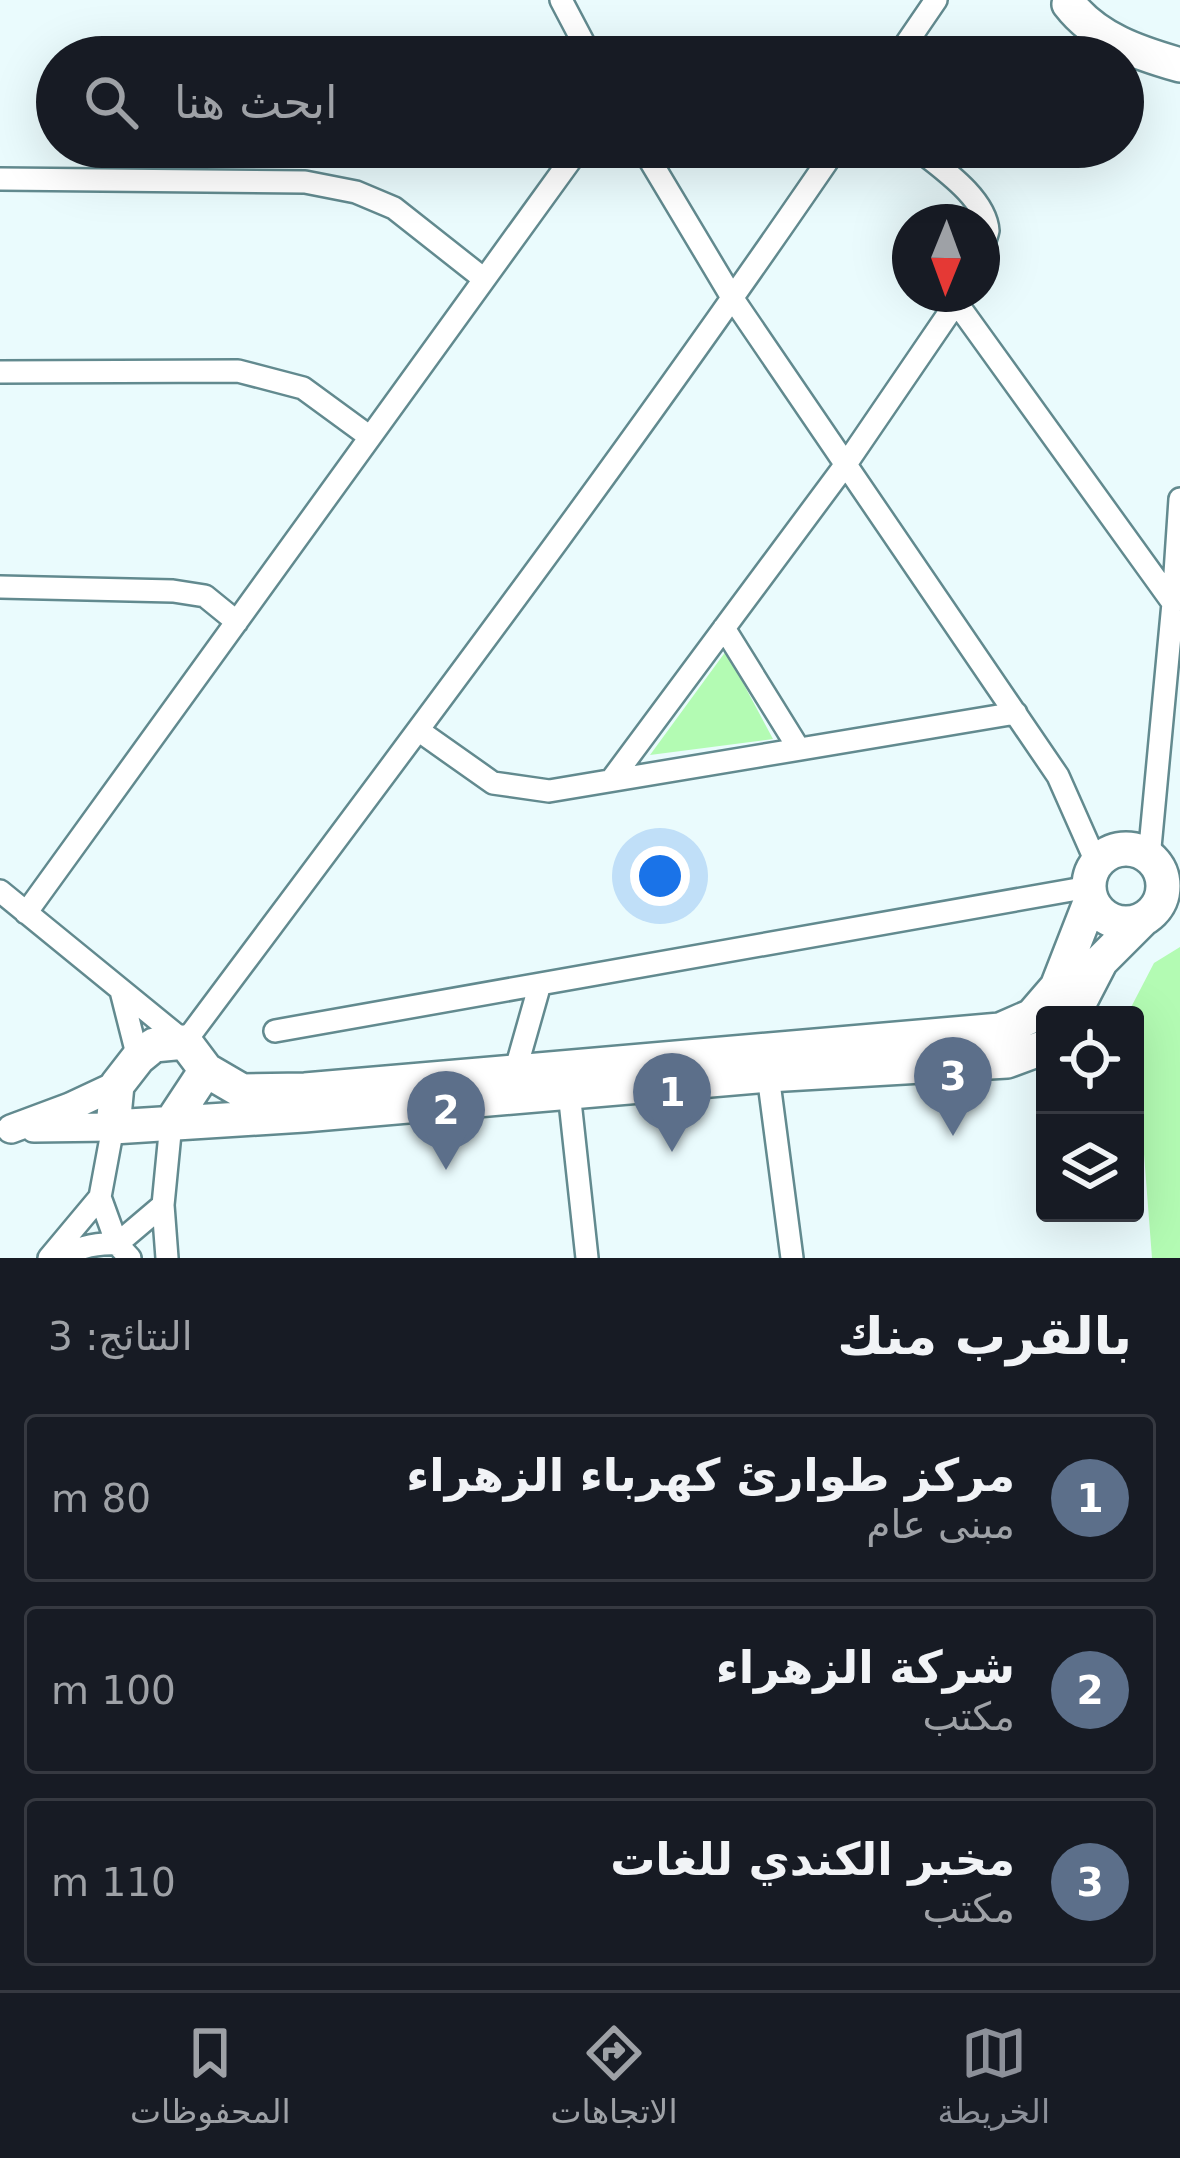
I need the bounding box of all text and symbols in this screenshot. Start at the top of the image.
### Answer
search box [36,36,1144,168]
icon: search [78,69,144,135]
text: ابحث هنا [174,76,338,129]
north arrow [892,204,1000,312]
your location [630,846,690,906]
map controls [1036,1006,1144,1222]
button: locate [1036,1006,1144,1114]
pin: 3 [914,1037,992,1136]
pin: 1 [633,1053,711,1152]
pin: 2 [407,1071,485,1170]
button: layers [1036,1114,1144,1222]
text: بالقرب منك [837,1307,1132,1366]
text: النتائج: 3 [48,1314,193,1359]
text: مركز طوارئ كهرباء الزهراء [406,1449,1015,1502]
text: 80 m [51,1476,151,1521]
text: 1 [1076,1476,1104,1521]
text: مبنى عام [866,1502,1015,1547]
text: شركة الزهراء [716,1641,1015,1694]
text: 100 m [51,1668,176,1713]
text: 2 [1076,1668,1104,1713]
text: مكتب [923,1694,1015,1739]
text: مخبر الكندي للغات [610,1833,1015,1886]
text: 110 m [51,1860,176,1905]
text: 3 [1076,1860,1104,1905]
text: مكتب [923,1886,1015,1931]
tab: المحفوظات [130,2020,291,2131]
tab: الاتجاهات [551,2020,678,2131]
tab: الخريطة [937,2020,1050,2131]

